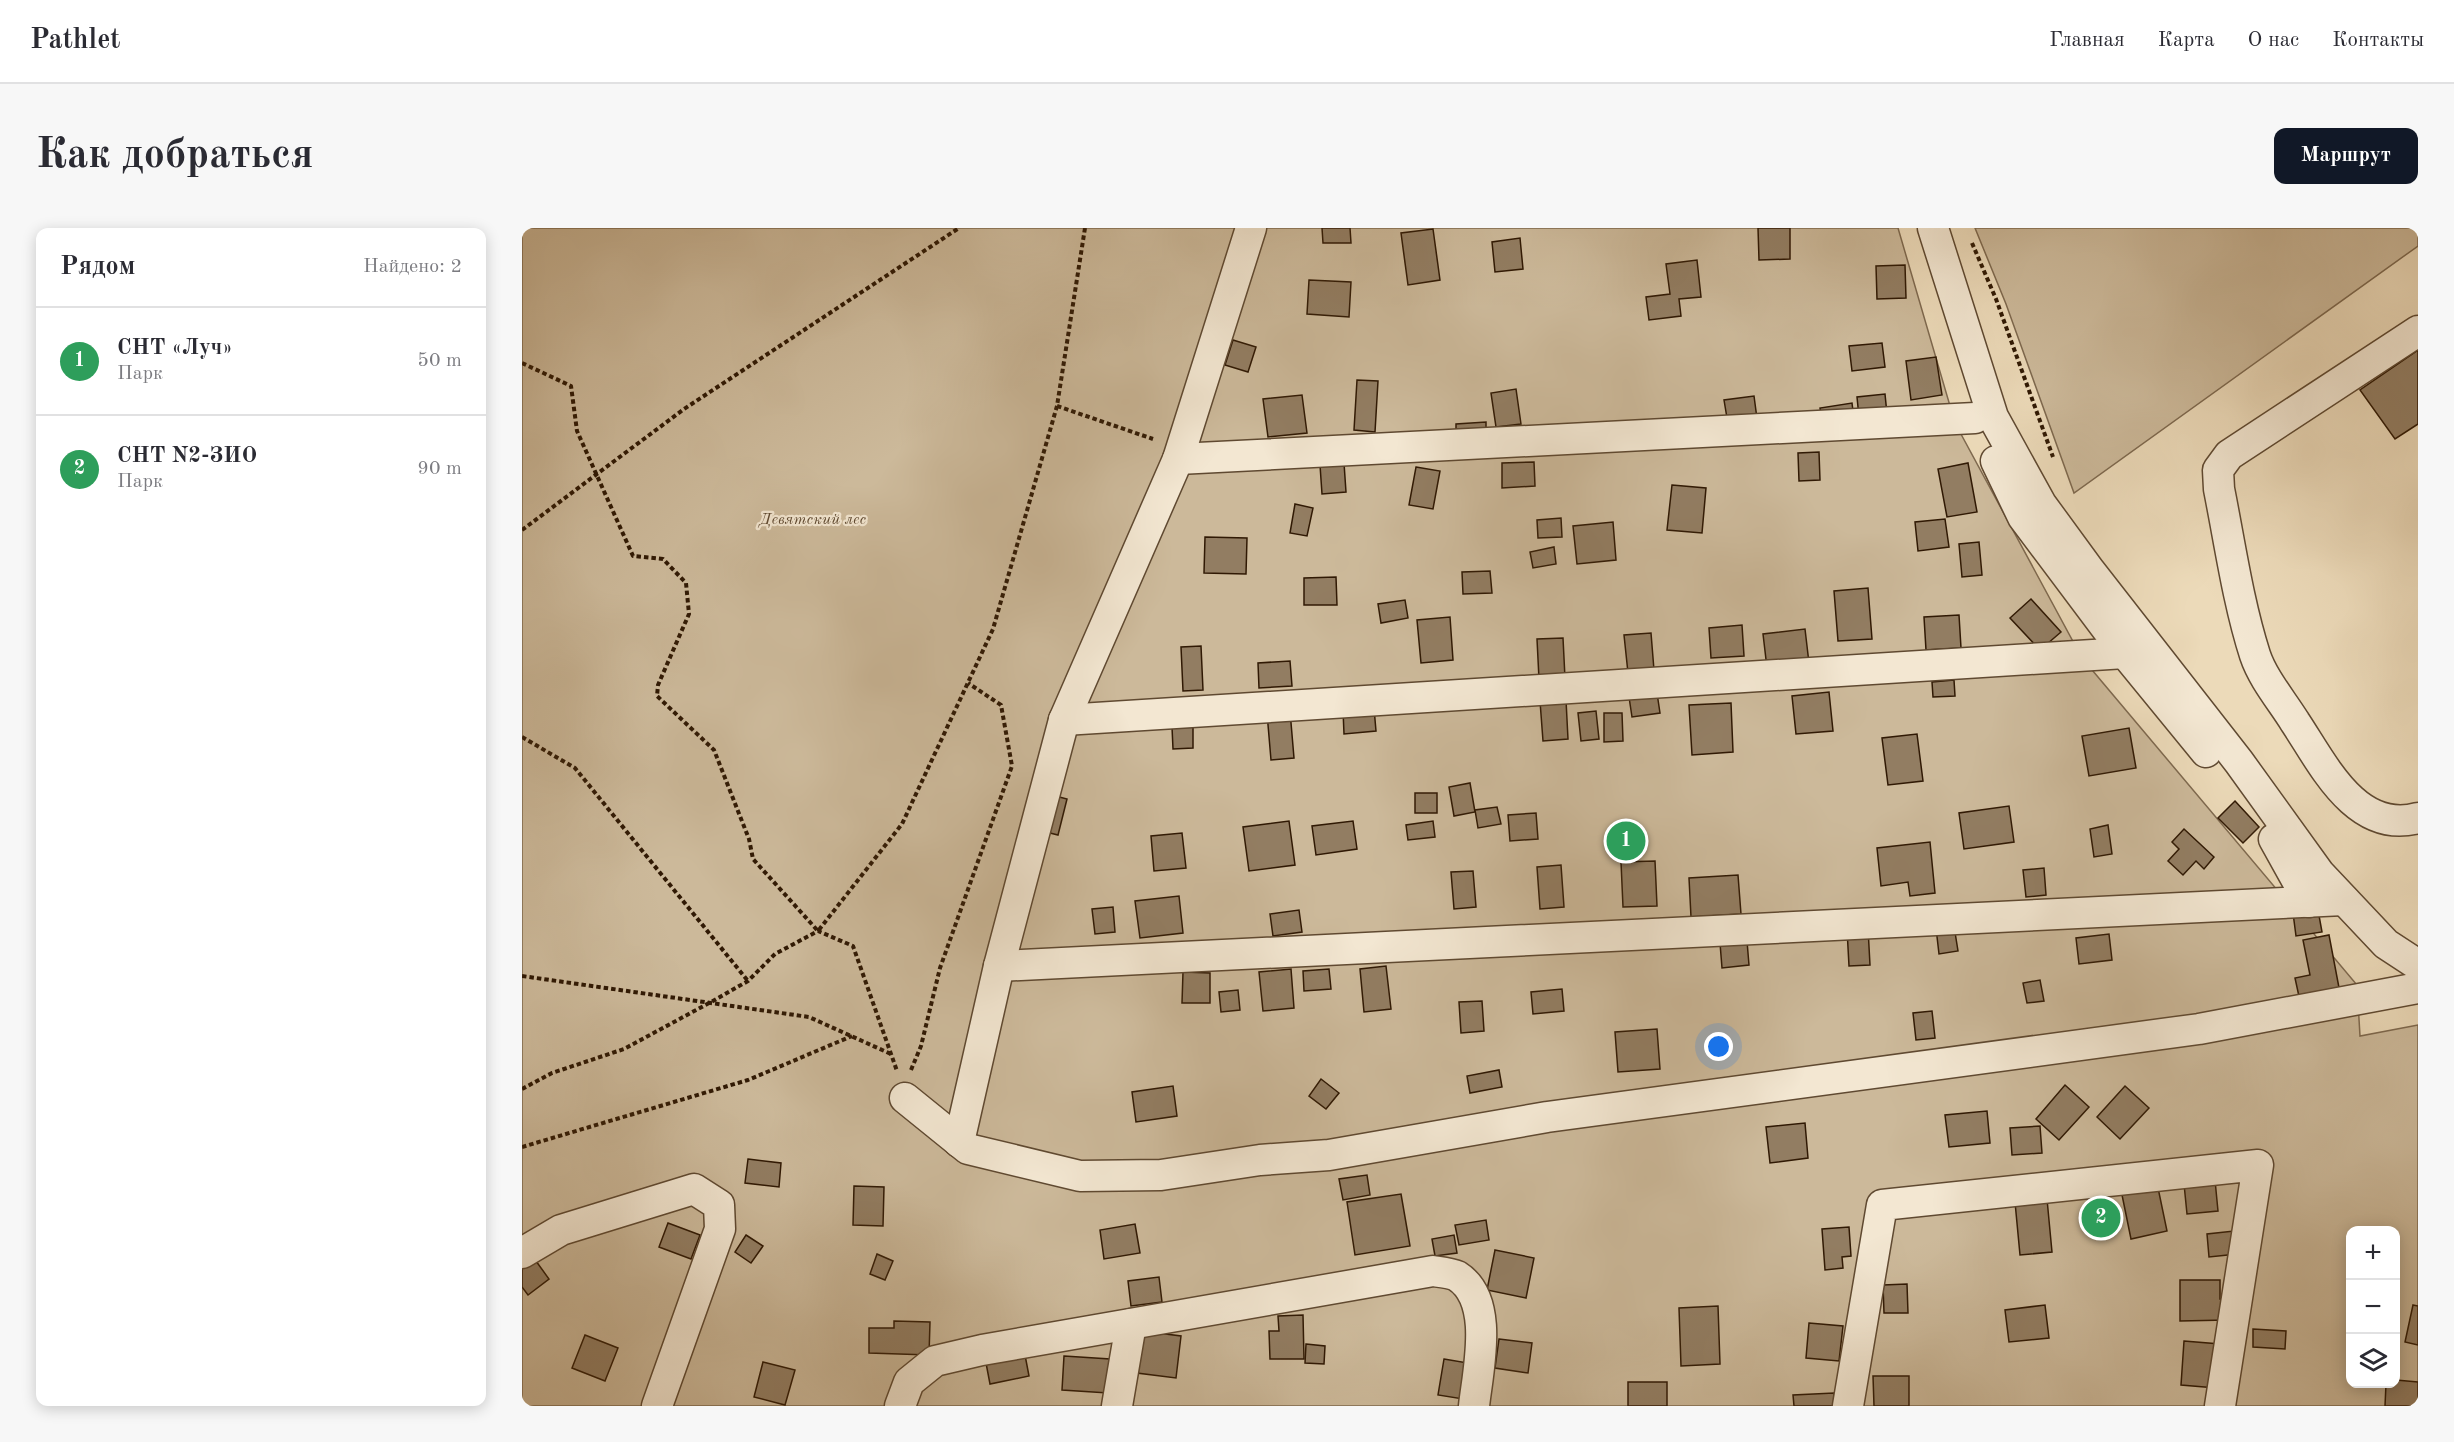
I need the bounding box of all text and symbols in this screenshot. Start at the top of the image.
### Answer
text: Pathlet [30,27,121,55]
text: Главная [2049,30,2125,51]
text: Карта [2158,30,2215,51]
text: О нас [2248,30,2299,51]
text: Контакты [2332,30,2424,51]
button: Маршрут [2274,128,2418,184]
text: Как добраться [36,135,313,177]
text: Рядом [60,254,135,280]
text: Найдено: 2 [363,257,462,277]
text: СНТ «Луч» [117,337,233,359]
text: 1 [74,351,85,371]
text: 50 m [417,351,462,371]
text: Парк [117,364,163,384]
text: СНТ N2-ЗИО [117,445,257,467]
text: 2 [74,459,85,479]
text: 90 m [417,459,462,479]
text: Парк [117,472,163,492]
park label: Девятский лес [758,512,867,528]
pin: 1 [1606,818,1646,864]
your location [1704,1032,1733,1061]
pin: 2 [2082,1196,2120,1240]
map controls [2346,1226,2400,1388]
button: + [2346,1226,2400,1280]
button: − [2346,1280,2400,1334]
button: layers [2346,1334,2400,1388]

